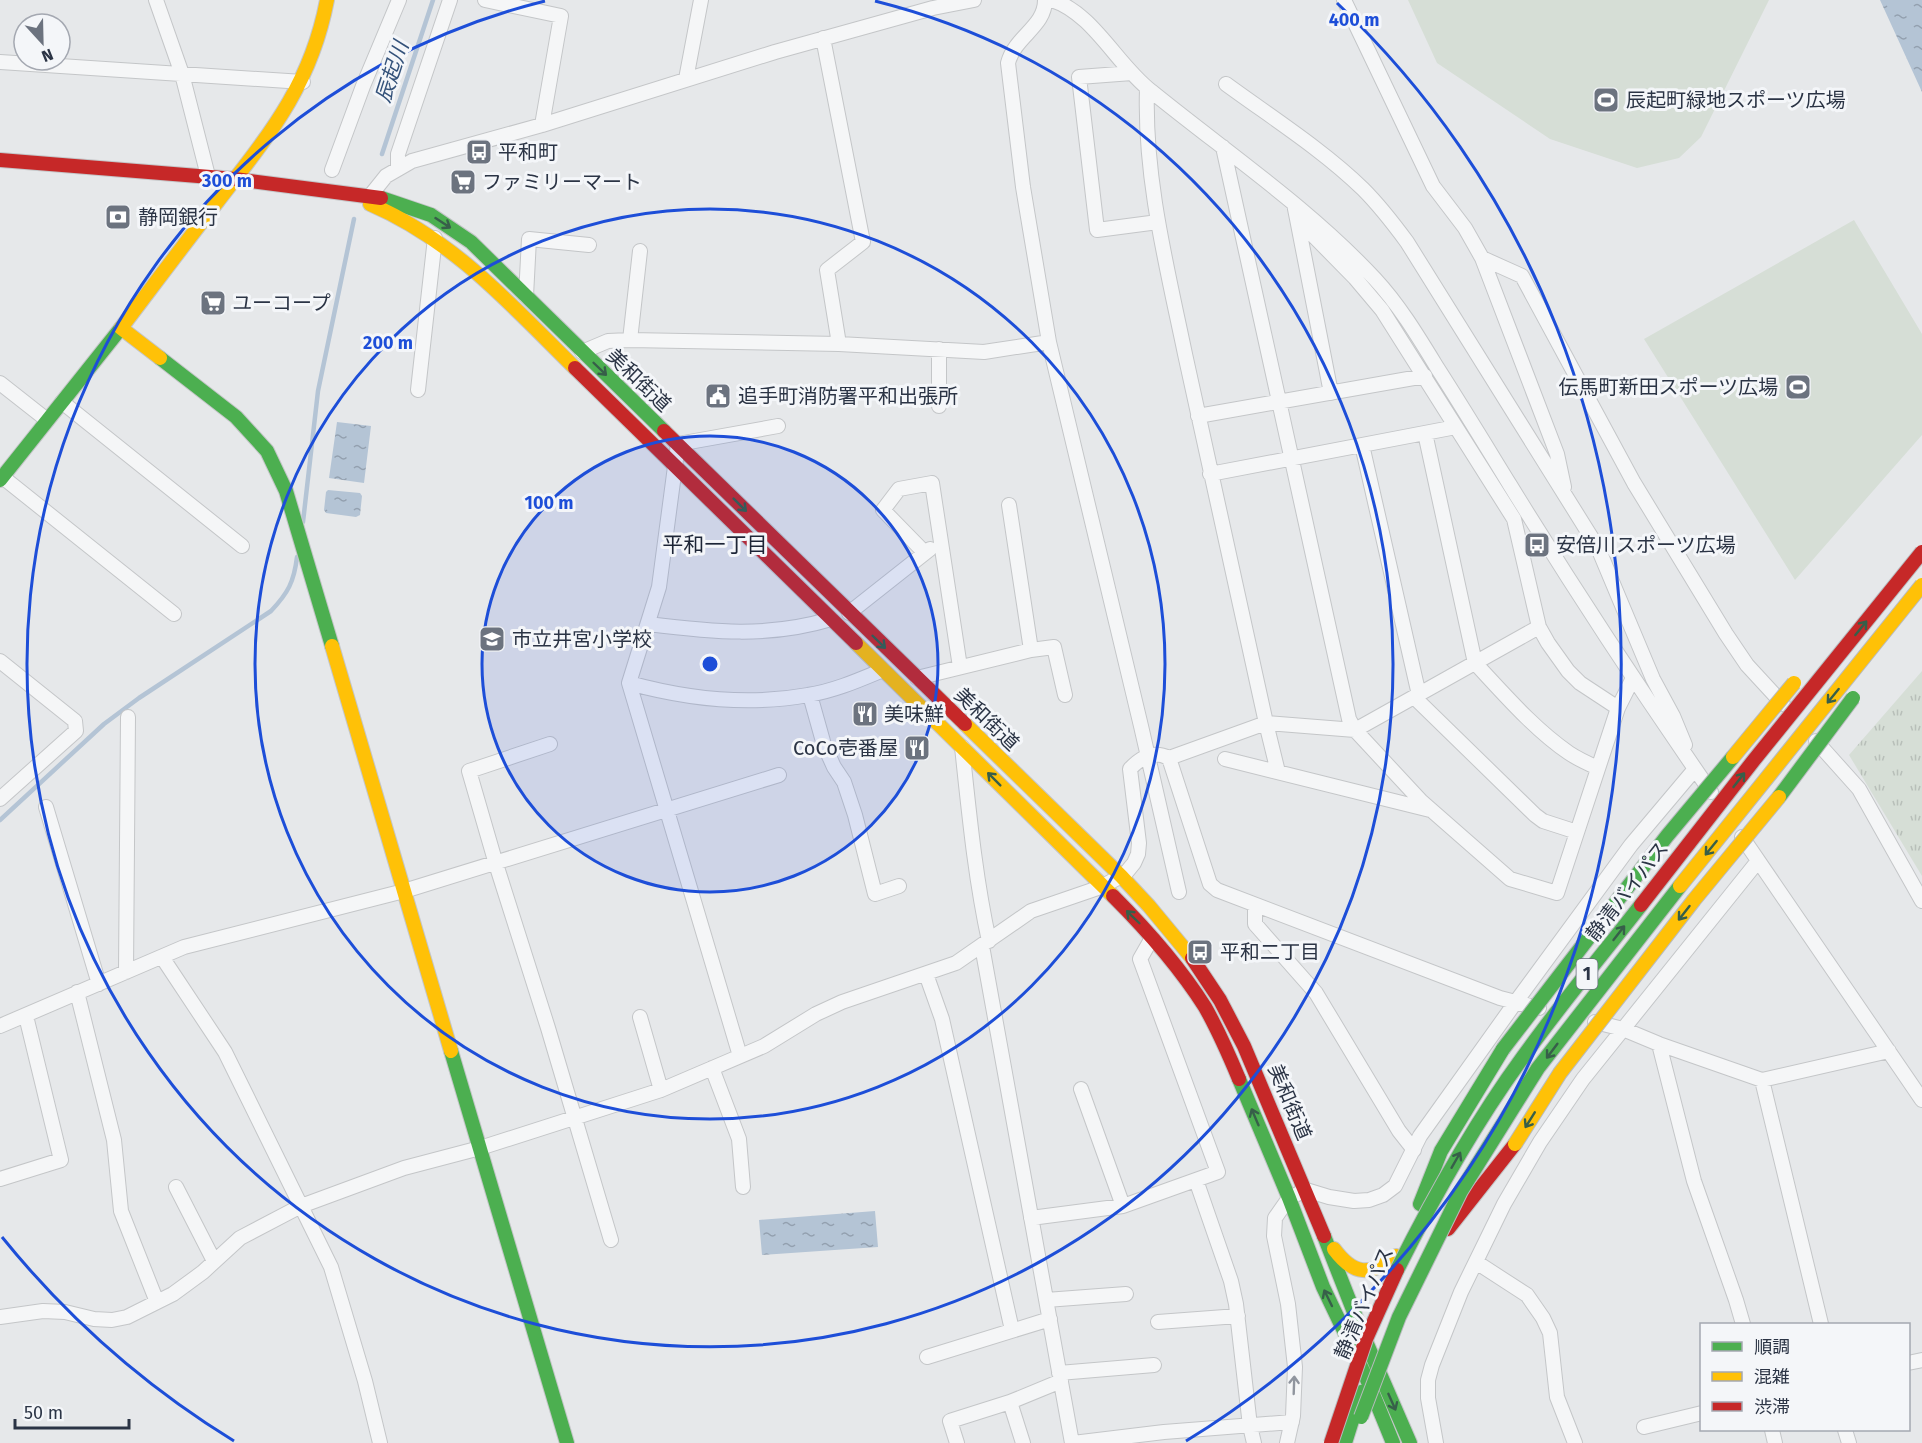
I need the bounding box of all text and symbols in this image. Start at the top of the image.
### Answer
text: 400 m [1329,9,1379,31]
north arrow [12,12,72,72]
water label: 辰起川 [370,36,415,106]
text: N [39,45,56,66]
sports icon: 辰起町緑地スポーツ広場 [1591,85,1621,115]
place label: 辰起町緑地スポーツ広場 [1626,88,1846,112]
bus stop icon: 平和町 [464,137,494,167]
place label: 平和町 [498,140,558,164]
supermarket icon: ファミリーマート [448,167,478,197]
text: 300 m [201,170,252,192]
place label: ファミリーマート [482,170,642,194]
bank icon: 静岡銀行 [103,202,133,232]
place label: 静岡銀行 [138,205,218,229]
one-way arrow [434,217,450,229]
supermarket icon: ユーコープ [198,288,228,318]
place label: ユーコープ [232,291,331,315]
text: 200 m [363,332,413,354]
street label: 美和街道 [602,344,676,416]
one-way arrow [593,362,608,377]
sports icon: 伝馬町新田スポーツ広場 [1783,372,1813,402]
place label: 伝馬町新田スポーツ広場 [1558,375,1778,399]
public building icon: 追手町消防署平和出張所 [703,381,733,411]
place label: 追手町消防署平和出張所 [738,384,958,408]
text: 100 m [525,492,573,514]
one-way arrow [733,498,748,513]
bus stop icon: 安倍川スポーツ広場 [1522,530,1552,560]
district label: 平和一丁目 [663,532,768,558]
place label: 安倍川スポーツ広場 [1556,533,1736,557]
one-way arrow [1854,621,1868,636]
school or university icon: 市立井宮小学校 [477,624,507,654]
place label: 市立井宮小学校 [512,627,652,651]
one-way arrow [872,635,887,649]
centre of rings [700,654,720,674]
street label: 美和街道 [950,683,1024,755]
one-way arrow [1827,688,1840,704]
restaurant icon: 美味鮮 [850,699,880,729]
place label: 美味鮮 [884,702,944,726]
restaurant icon: CoCo壱番屋 [902,733,932,763]
place label: CoCo壱番屋 [793,736,898,760]
one-way arrow [987,772,1002,787]
one-way arrow [1732,772,1745,788]
street label: 静清バイパス [1581,836,1673,946]
one-way arrow [1704,840,1717,856]
one-way arrow [1677,905,1690,921]
one-way arrow [1125,909,1140,924]
one-way arrow [1612,926,1625,942]
bus stop icon: 平和二丁目 [1185,937,1215,967]
place label: 平和二丁目 [1220,940,1320,964]
road number: 1 [1576,959,1598,989]
one-way arrow [1545,1043,1558,1059]
street label: 美和街道 [1263,1060,1317,1144]
one-way arrow [1249,1109,1260,1127]
one-way arrow [1524,1111,1536,1128]
one-way arrow [1451,1151,1462,1169]
street label: 静清バイパス [1330,1243,1398,1363]
one-way arrow [1322,1289,1334,1307]
legend [1700,1323,1910,1431]
text: 順調 [1754,1336,1790,1358]
text: 混雑 [1754,1366,1790,1388]
one-way arrow [1288,1376,1300,1396]
scale bar [15,1392,129,1430]
one-way arrow [1388,1393,1399,1411]
text: 渋滞 [1754,1396,1790,1418]
text: 50 m [24,1402,63,1424]

